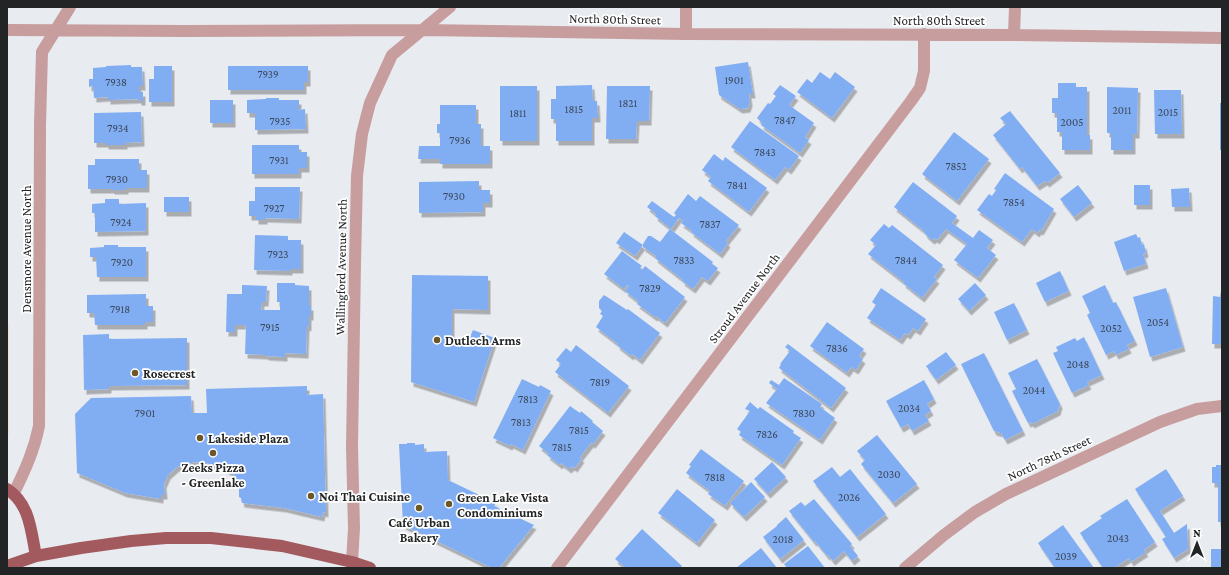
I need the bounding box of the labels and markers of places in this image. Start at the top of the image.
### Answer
place label: Dutlech Arms [445,333,521,348]
marker: Dutlech Arms [432,335,442,345]
place label: Rosecrest [143,366,196,381]
marker: Rosecrest [130,368,140,378]
place label: Lakeside Plaza [208,431,289,446]
marker: Lakeside Plaza [195,433,205,443]
marker: Zeeks Pizza - Greenlake [208,448,218,458]
place label: Zeeks Pizza - Greenlake [181,460,245,490]
place label: Noi Thai Cuisine [319,489,410,504]
place label: Green Lake Vista Condominiums [457,490,549,520]
marker: Noi Thai Cuisine [306,491,316,501]
marker: Green Lake Vista Condominiums [444,499,454,509]
marker: Café Urban Bakery [414,503,424,513]
place label: Café Urban Bakery [388,515,450,545]

